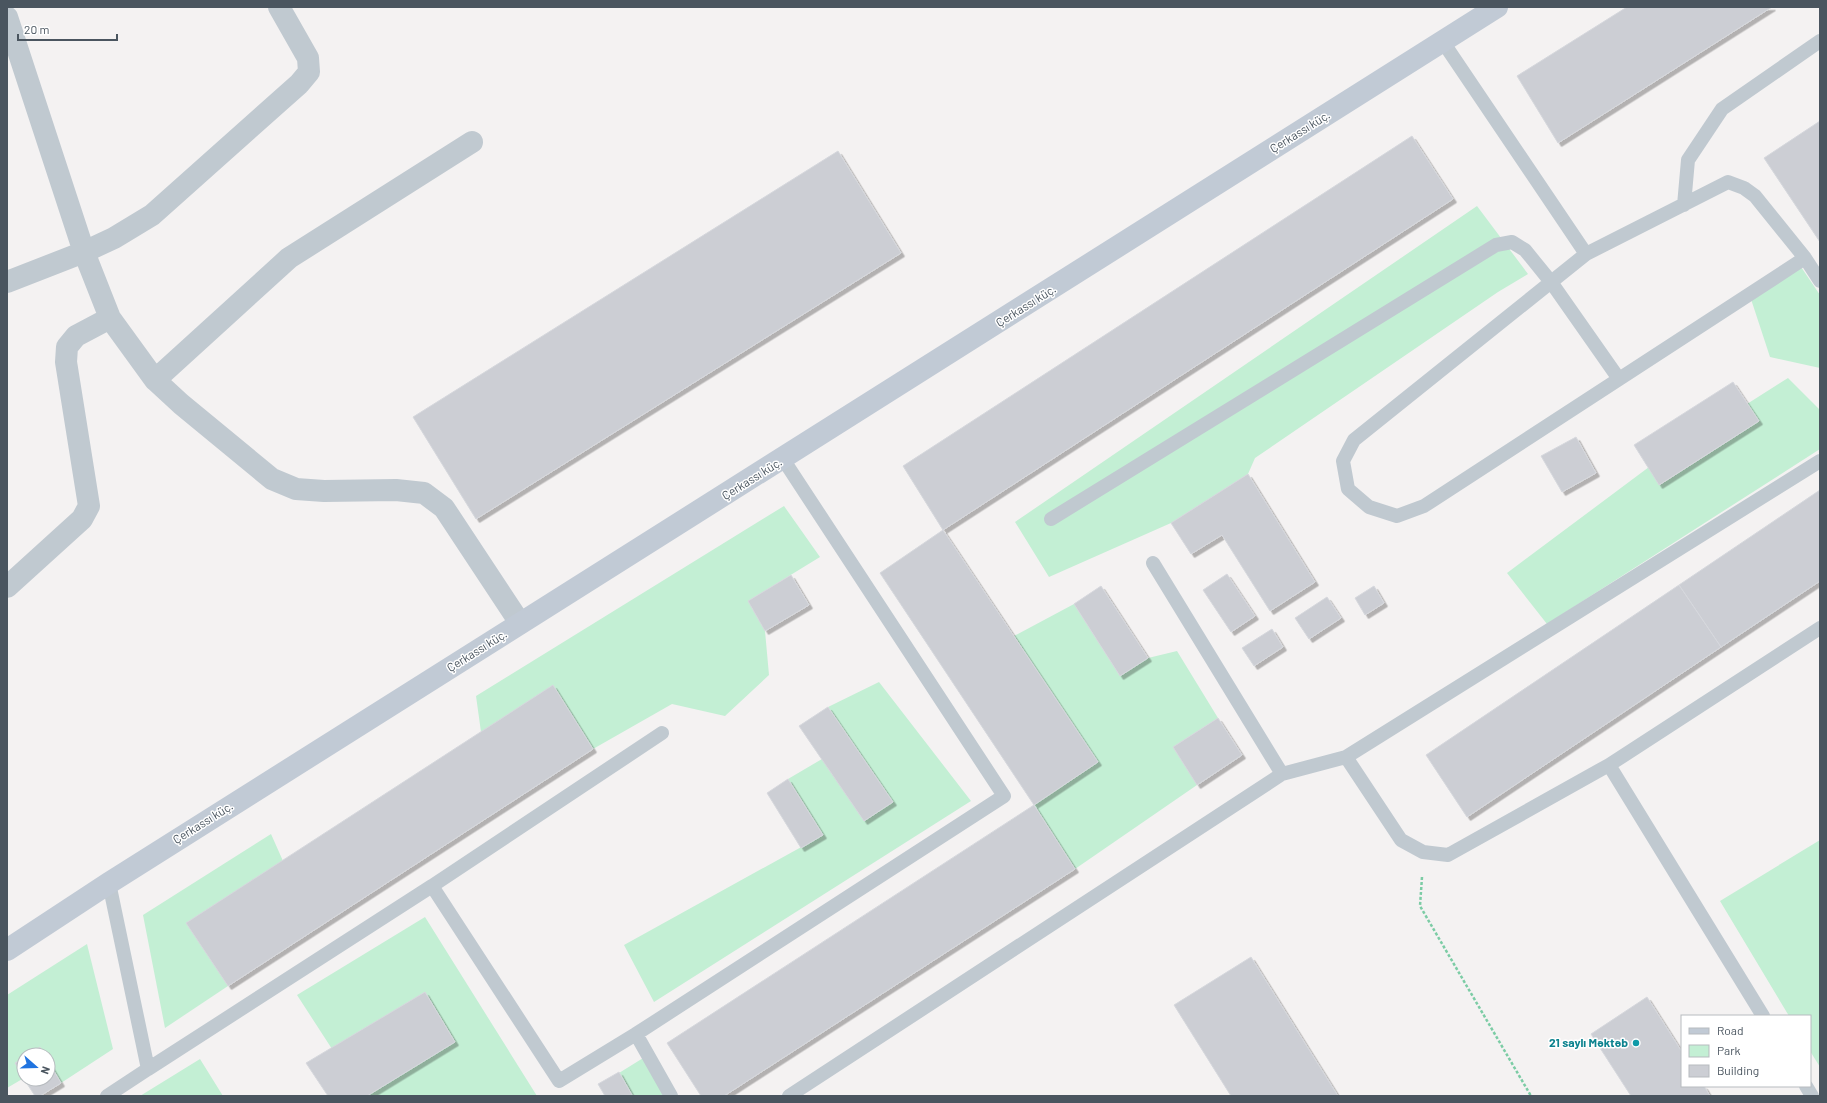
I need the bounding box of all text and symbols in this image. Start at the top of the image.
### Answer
scale bar [18,16,117,42]
text: 20 m [24,22,50,36]
street label: Çerkassı küç. [1267,107,1332,155]
street label: Çerkassı küç. [993,281,1058,329]
street label: Çerkassı küç. [719,454,784,502]
street label: Çerkassı küç. [444,626,509,674]
street label: Çerkassı küç. [170,798,235,846]
legend [1681,1015,1811,1087]
text: Road [1717,1023,1744,1037]
place label: 21 saylı Məktəb [1549,1035,1628,1049]
marker: 21 saylı Məktəb [1631,1038,1641,1048]
text: Park [1717,1043,1741,1057]
north arrow [16,1047,56,1087]
text: Building [1717,1063,1759,1077]
text: N [39,1065,53,1076]

